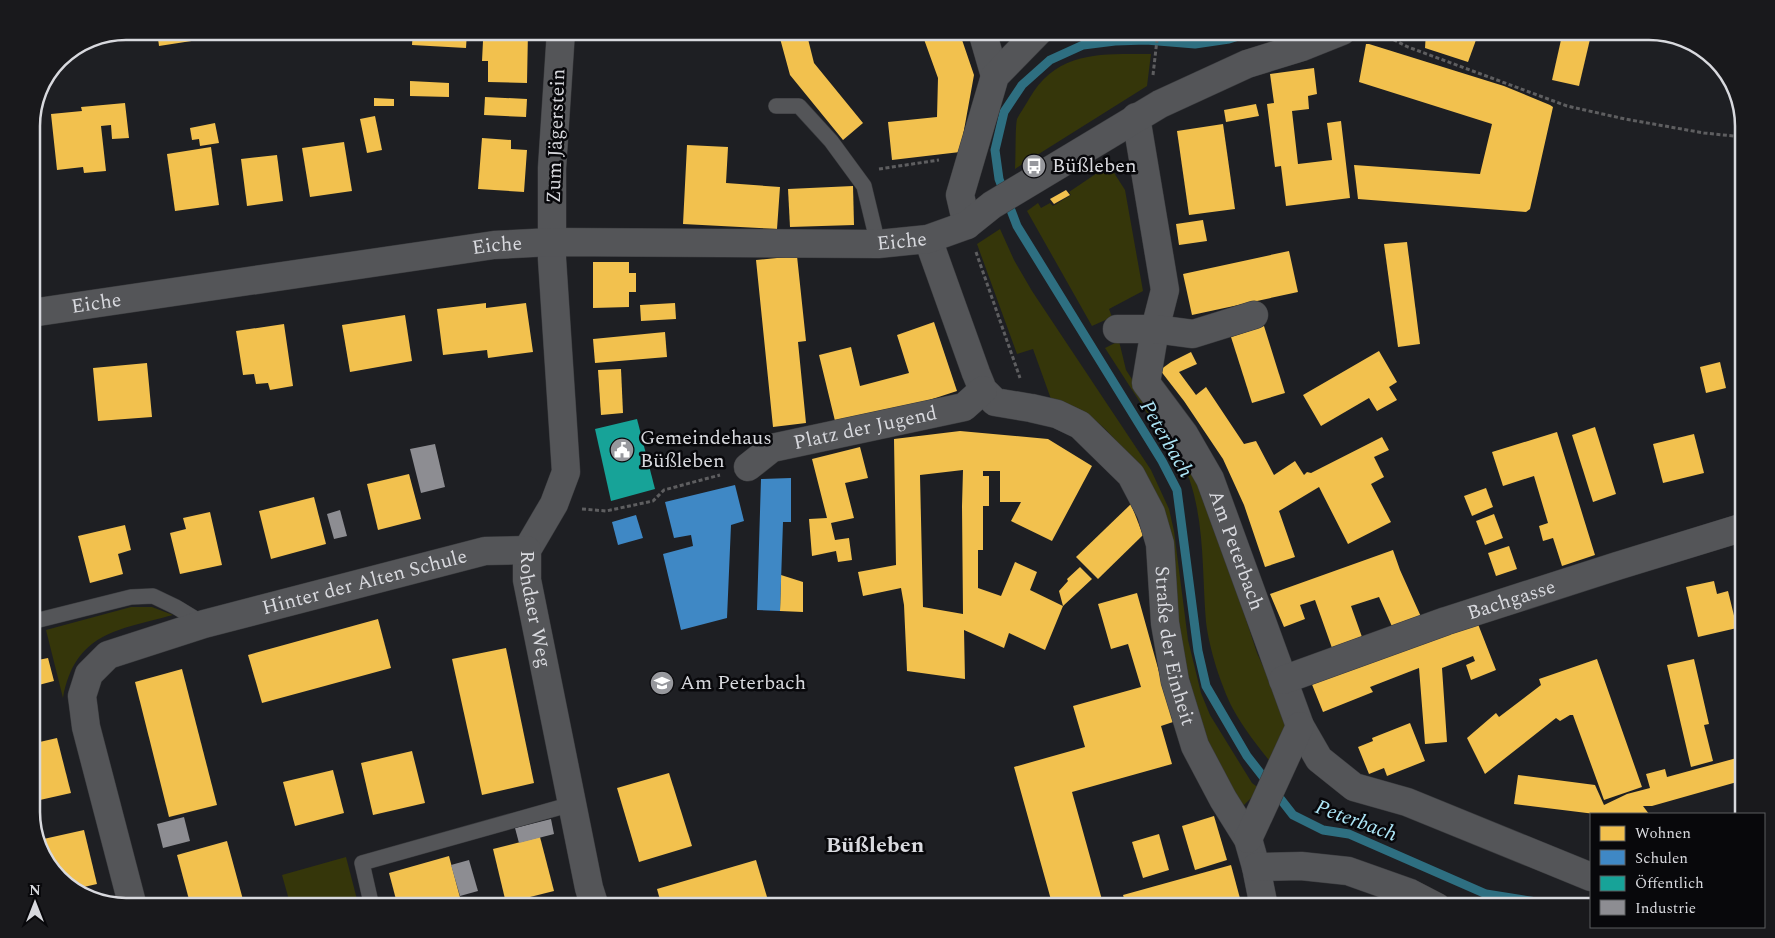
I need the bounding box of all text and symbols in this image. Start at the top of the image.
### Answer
street label: Zum Jägerstein [539,68,573,204]
place label: Büßleben [1052,151,1137,181]
bus stop icon: Büßleben [1021,153,1047,179]
street label: Eiche [875,224,928,259]
street label: Eiche [470,229,523,263]
street label: Eiche [69,285,123,322]
water label: Peterbach [1131,394,1201,484]
street label: Platz der Jugend [791,398,940,458]
place label: Gemeindehaus Büßleben [640,423,772,476]
public building icon: Gemeindehaus Büßleben [609,437,635,463]
street label: Am Peterbach [1200,486,1272,615]
street label: Hinter der Alten Schule [259,541,470,623]
street label: Rohdaer Weg [511,550,559,671]
street label: Straße der Einheit [1146,565,1203,729]
street label: Bachgasse [1463,572,1559,628]
place label: Am Peterbach [680,668,806,698]
school or university icon: Am Peterbach [649,670,675,696]
water label: Peterbach [1311,791,1402,851]
legend [1590,813,1765,928]
text: Wohnen [1635,822,1691,845]
district label: Büßleben [826,829,925,862]
text: Schulen [1635,847,1688,870]
text: Öffentlich [1635,872,1704,895]
north arrow [10,878,60,928]
text: N [29,880,41,901]
text: Industrie [1635,897,1696,920]

